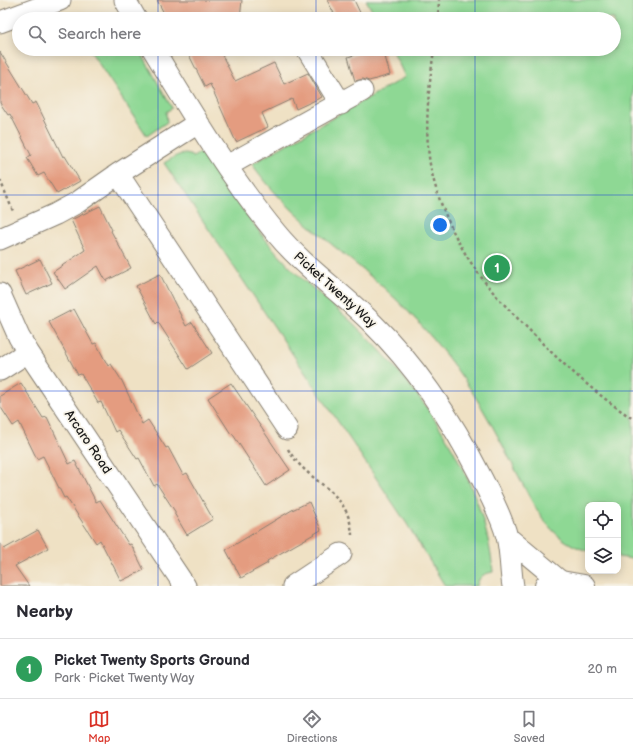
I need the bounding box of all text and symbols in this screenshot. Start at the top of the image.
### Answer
search box [12,12,621,56]
icon: search [26,23,48,45]
text: Search here [58,25,141,44]
your location [430,215,450,235]
street label: Picket Twenty Way [290,249,380,331]
pin: 1 [484,253,510,283]
street label: Arcaro Road [61,407,115,477]
map controls [585,502,621,574]
button: locate [585,502,621,538]
button: layers [585,538,621,574]
text: Nearby [16,602,73,622]
text: Picket Twenty Sports Ground [54,651,250,670]
text: 1 [26,661,32,677]
text: 20 m [587,661,617,677]
text: Park · Picket Twenty Way [54,670,194,686]
tab: Map [88,708,110,745]
tab: Directions [287,708,337,745]
tab: Saved [514,708,545,745]

